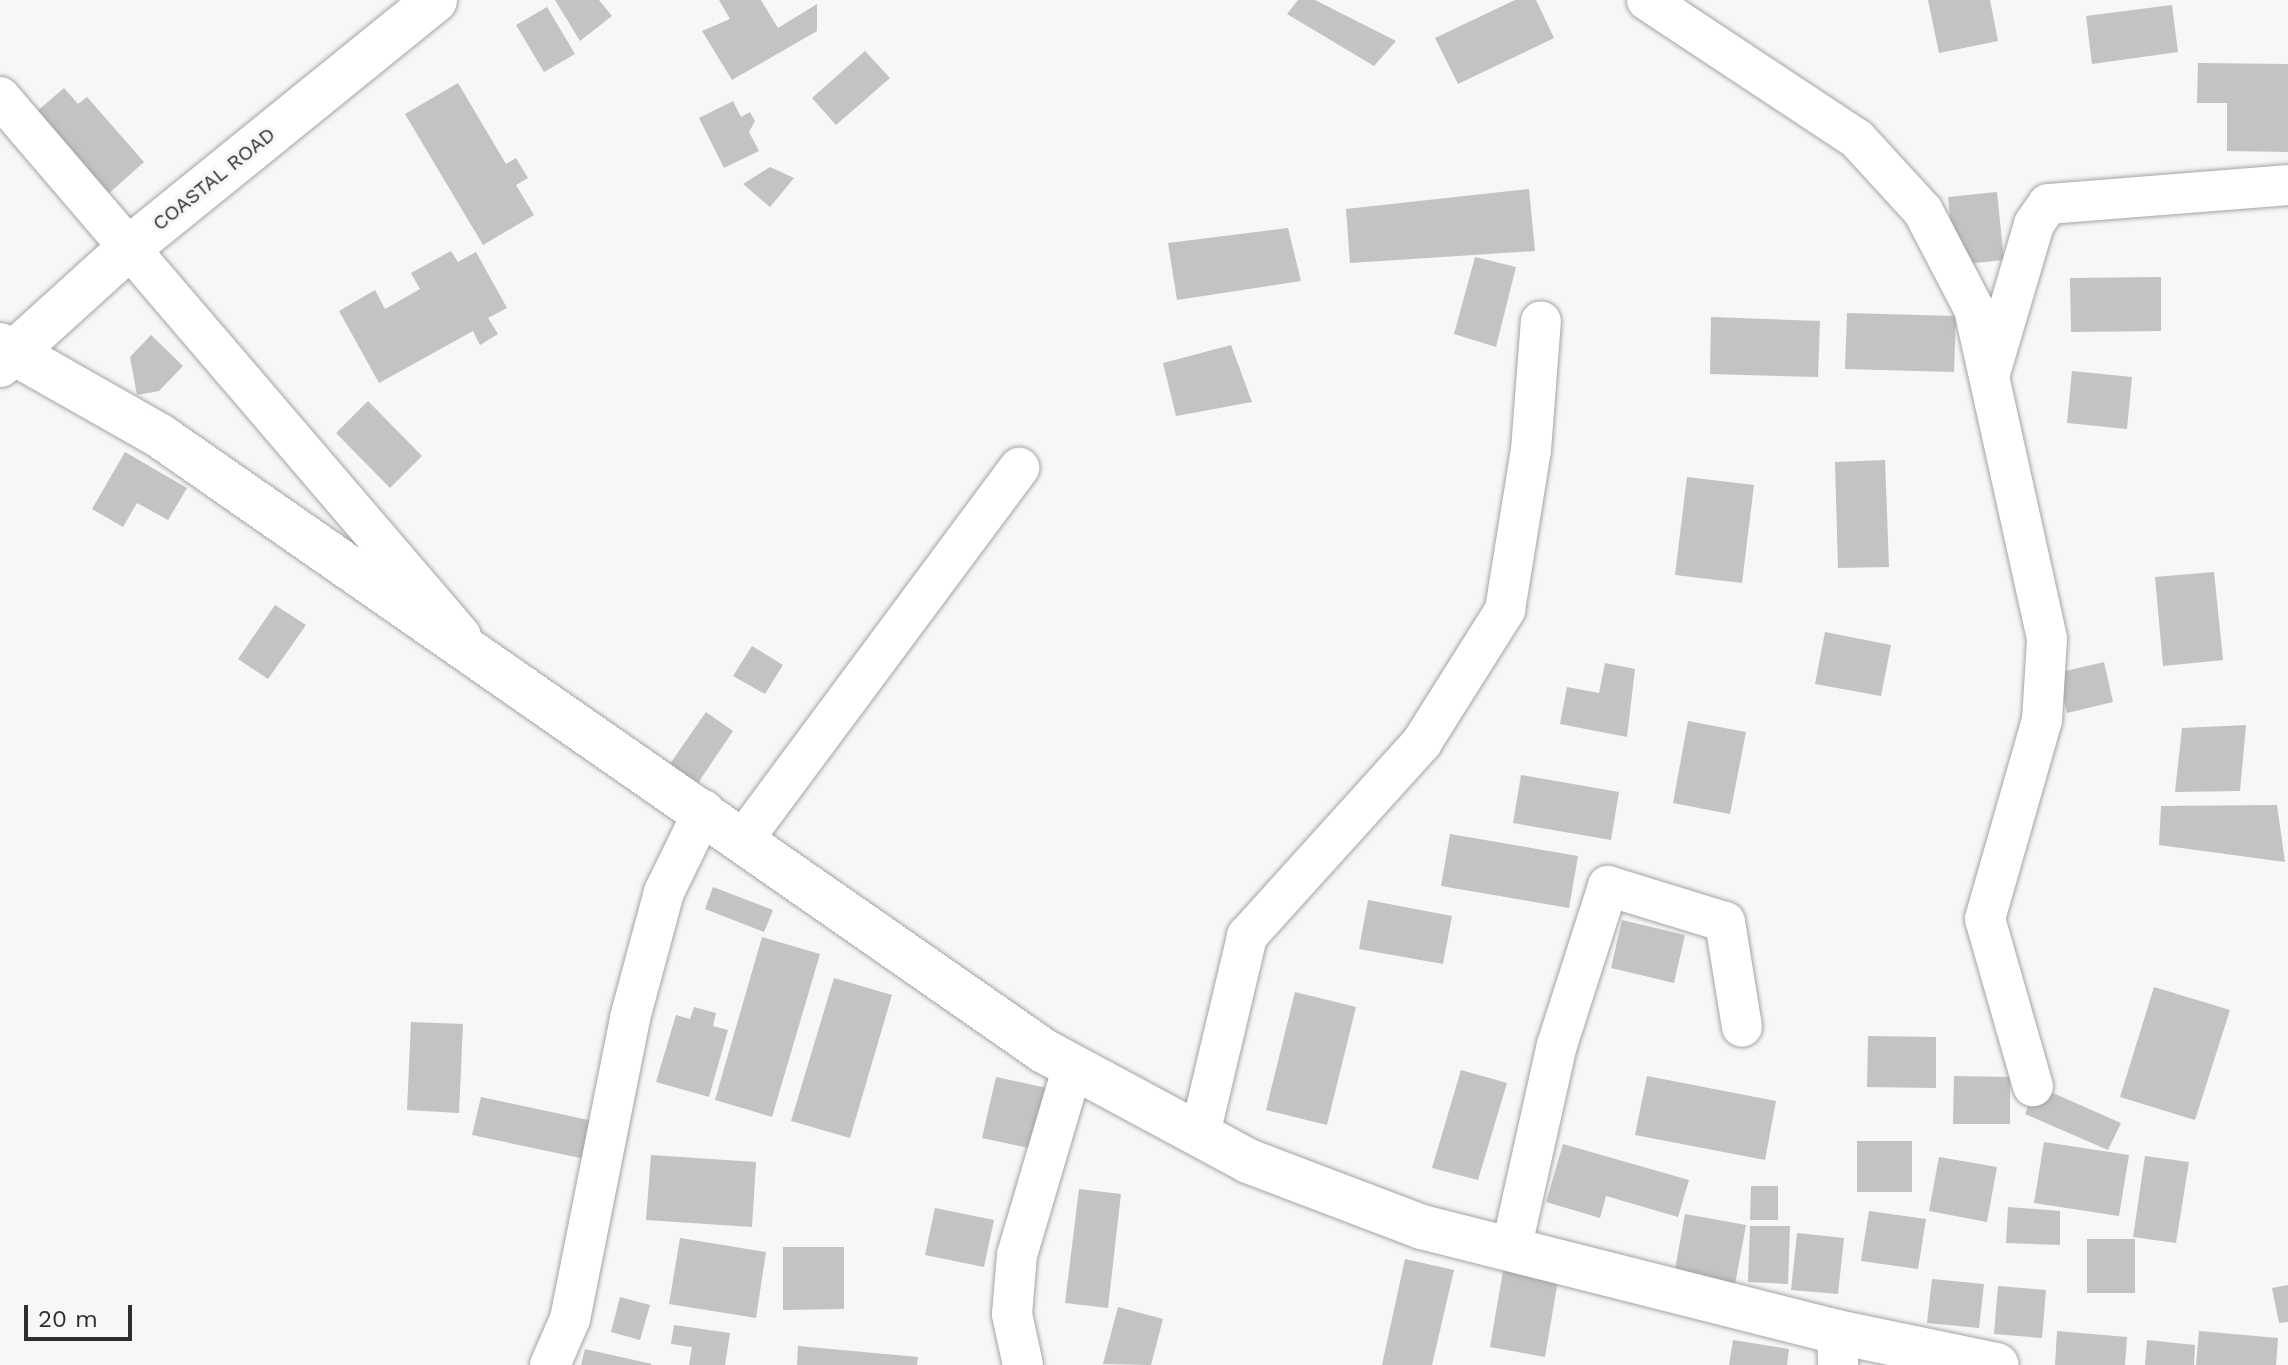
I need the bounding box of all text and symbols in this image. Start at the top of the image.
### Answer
street label: COASTAL ROAD [148,122,280,236]
scale bar [28,1289,136,1339]
text: 20 m [38,1305,98,1333]

